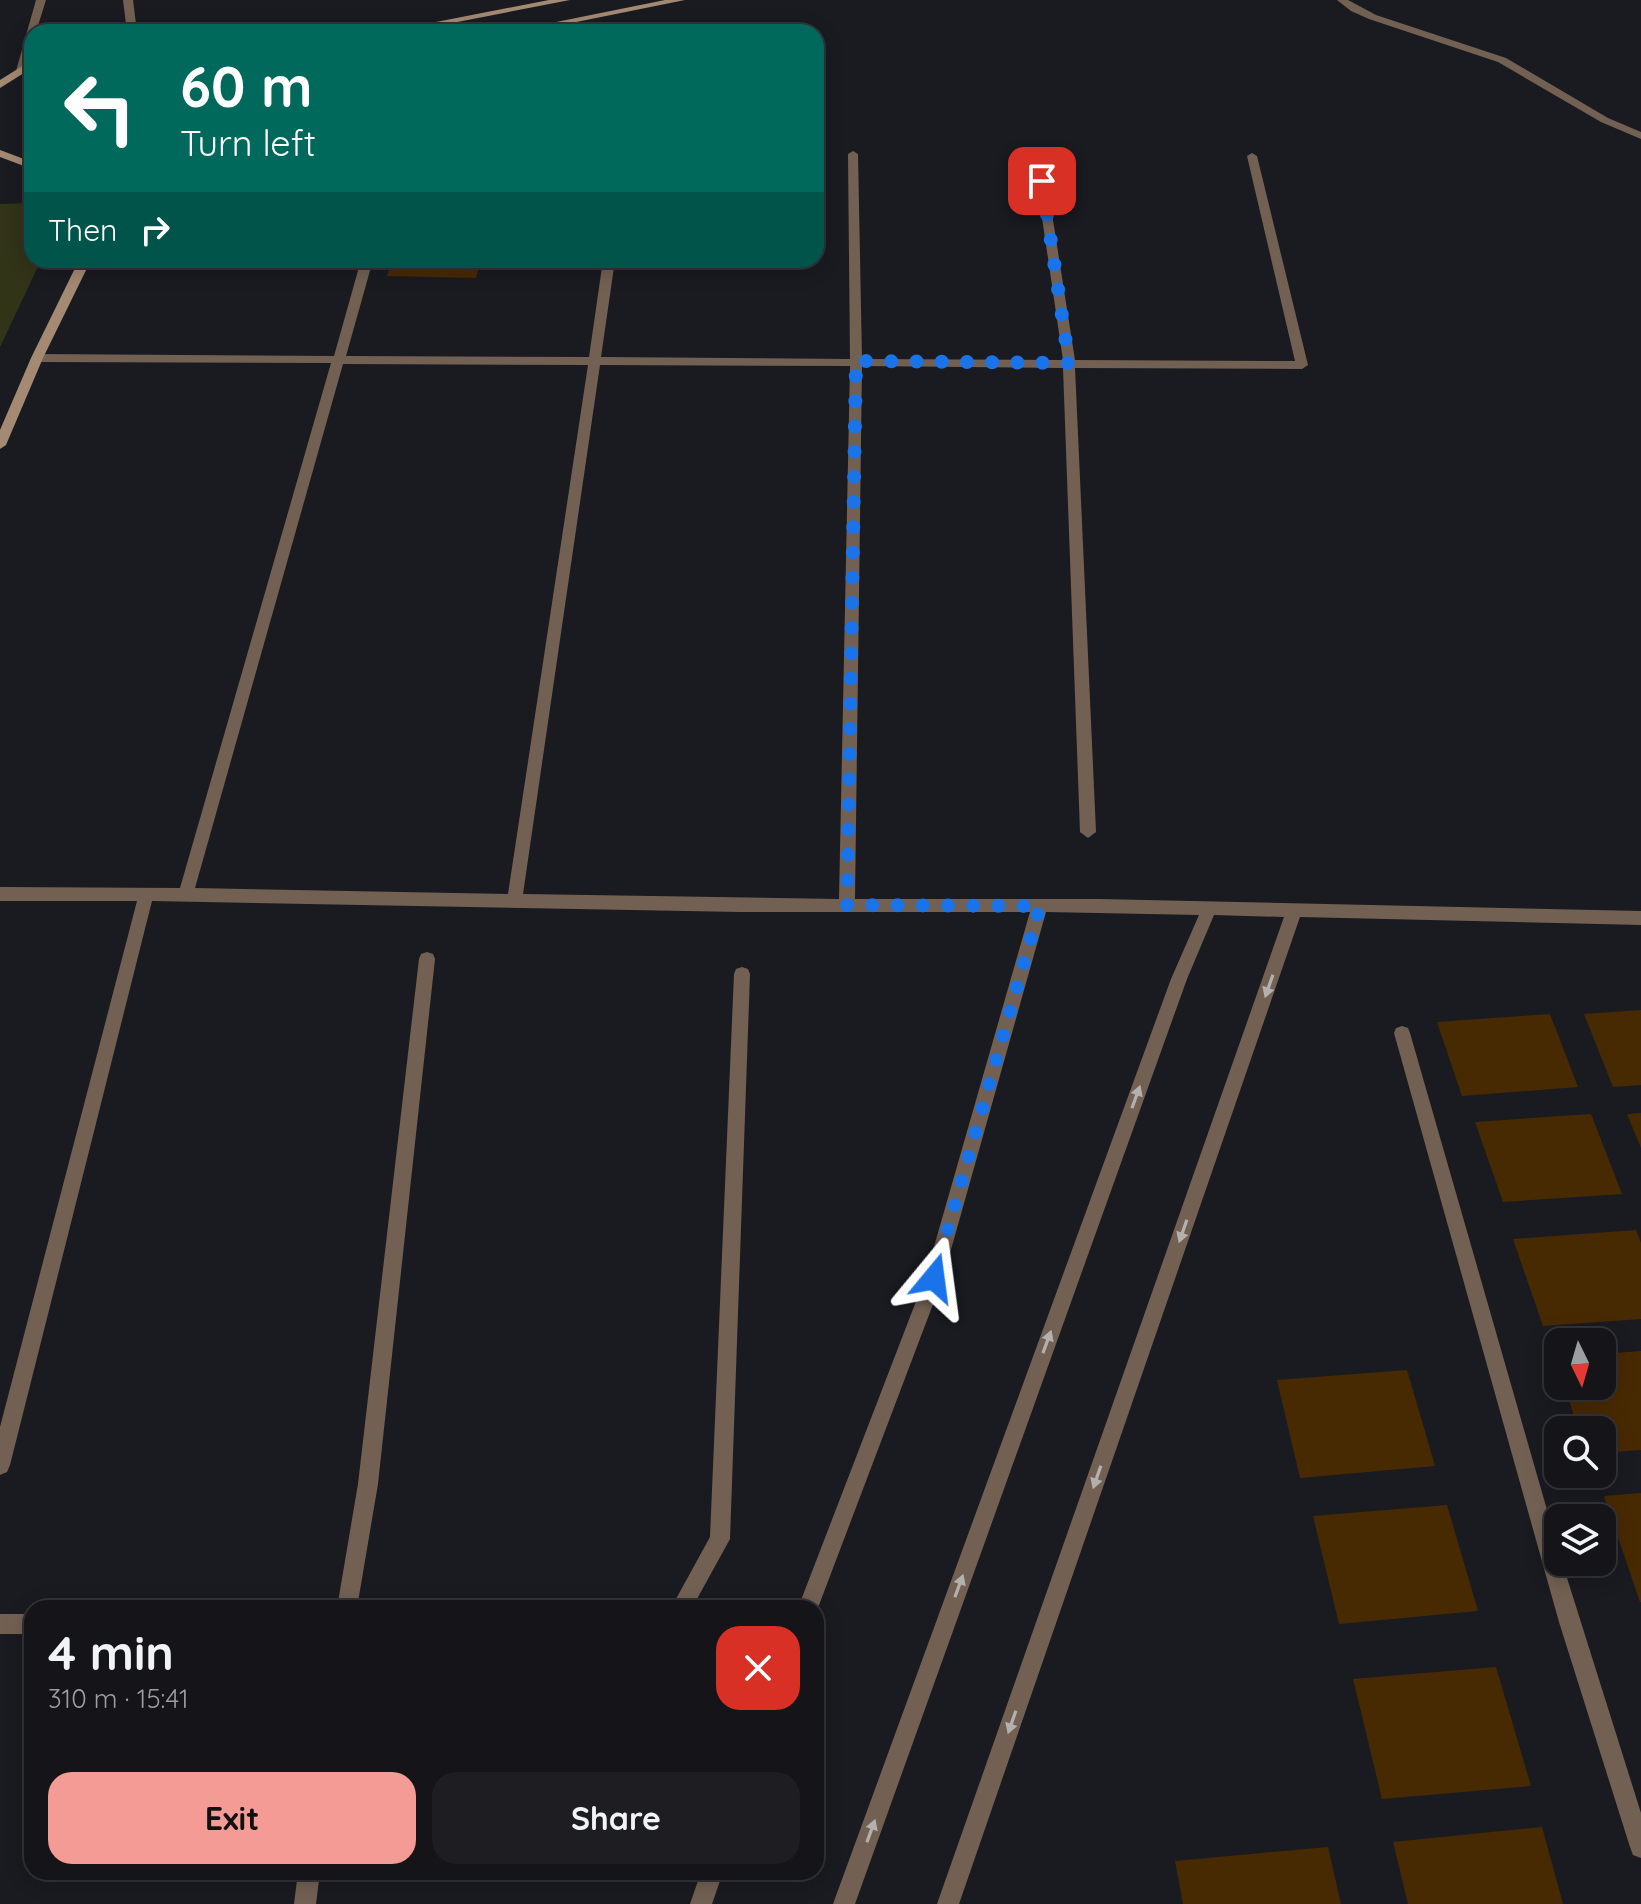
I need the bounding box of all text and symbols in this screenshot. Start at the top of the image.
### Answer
text: 60 m [180,51,313,121]
icon: left [48,56,152,160]
text: Turn left [180,120,316,165]
pin [1008,147,1076,215]
icon: arrive [1020,159,1064,203]
icon: right [133,208,177,252]
text: Then [48,211,117,249]
one-way arrow [1262,974,1274,998]
one-way arrow [1130,1085,1142,1109]
one-way arrow [1176,1220,1189,1244]
position arrow [892,1236,976,1320]
north arrow [1544,1328,1616,1400]
map controls [1544,1328,1616,1576]
one-way arrow [1042,1329,1054,1353]
button: search [1544,1416,1616,1488]
one-way arrow [1091,1465,1103,1489]
button: layers [1544,1504,1616,1576]
one-way arrow [953,1574,966,1598]
text: 4 min [48,1622,174,1682]
button: close [716,1626,800,1710]
text: 310 m · 15:41 [48,1682,189,1715]
one-way arrow [1005,1710,1017,1734]
button: Exit [48,1772,416,1864]
button: Share [432,1772,800,1864]
one-way arrow [865,1818,877,1842]

